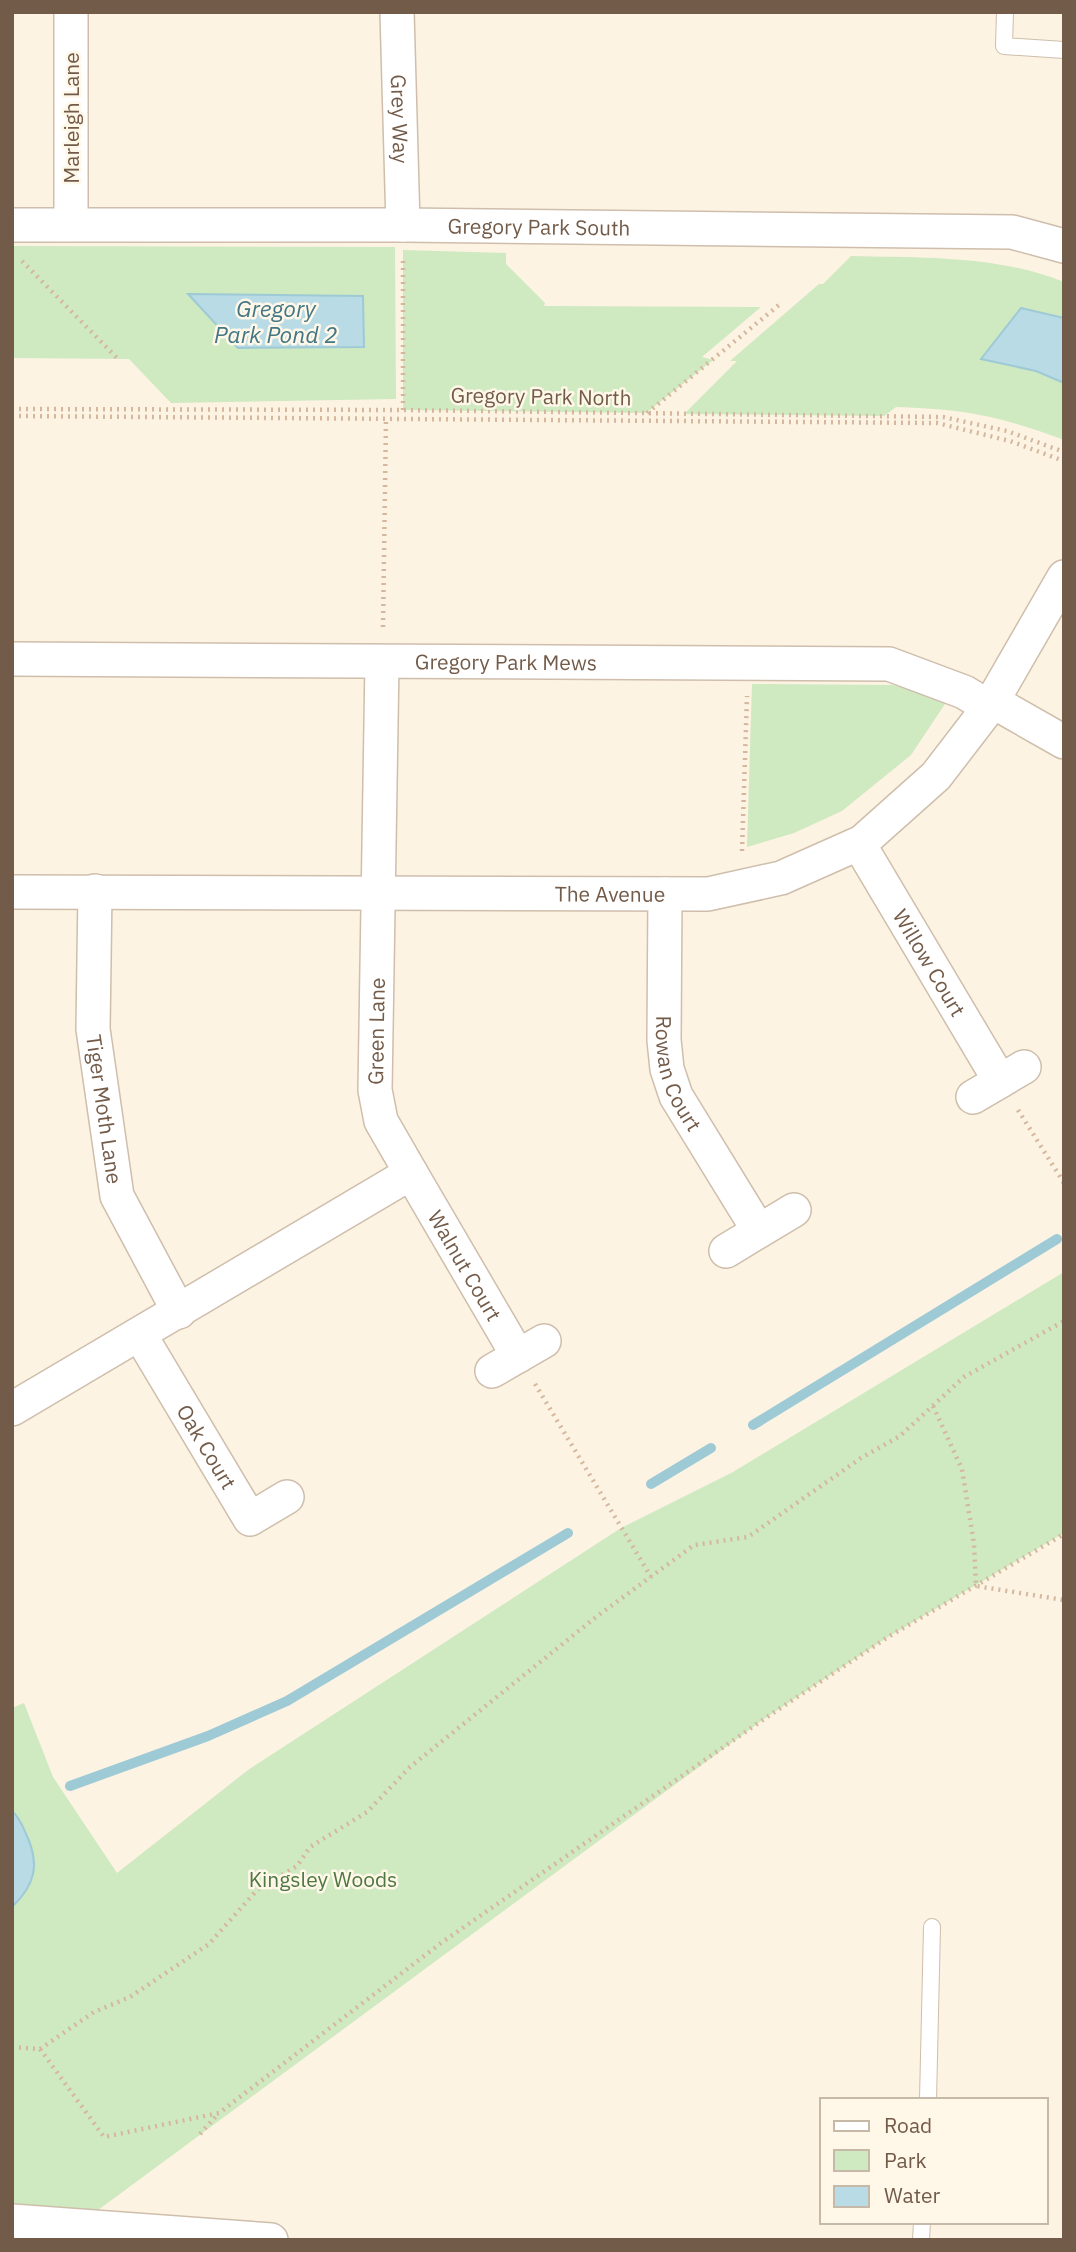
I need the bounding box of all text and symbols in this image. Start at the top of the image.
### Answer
street label: Marleigh Lane [57,52,85,184]
street label: Grey Way [385,74,415,164]
street label: Gregory Park South [448,212,630,242]
water label: Gregory Park Pond 2 [214,293,338,349]
street label: Gregory Park North [450,380,632,412]
street label: Gregory Park Mews [415,647,597,676]
street label: The Avenue [555,880,665,908]
street label: Willow Court [887,904,972,1021]
street label: Green Lane [361,977,391,1085]
street label: Rowan Court [650,1016,708,1136]
street label: Tiger Moth Lane [80,1033,129,1186]
street label: Walnut Court [422,1205,508,1326]
street label: Oak Court [171,1399,243,1494]
park label: Kingsley Woods [249,1865,397,1893]
legend [820,2098,1048,2224]
text: Road [884,2111,932,2139]
text: Park [884,2146,927,2174]
text: Water [884,2181,941,2209]

